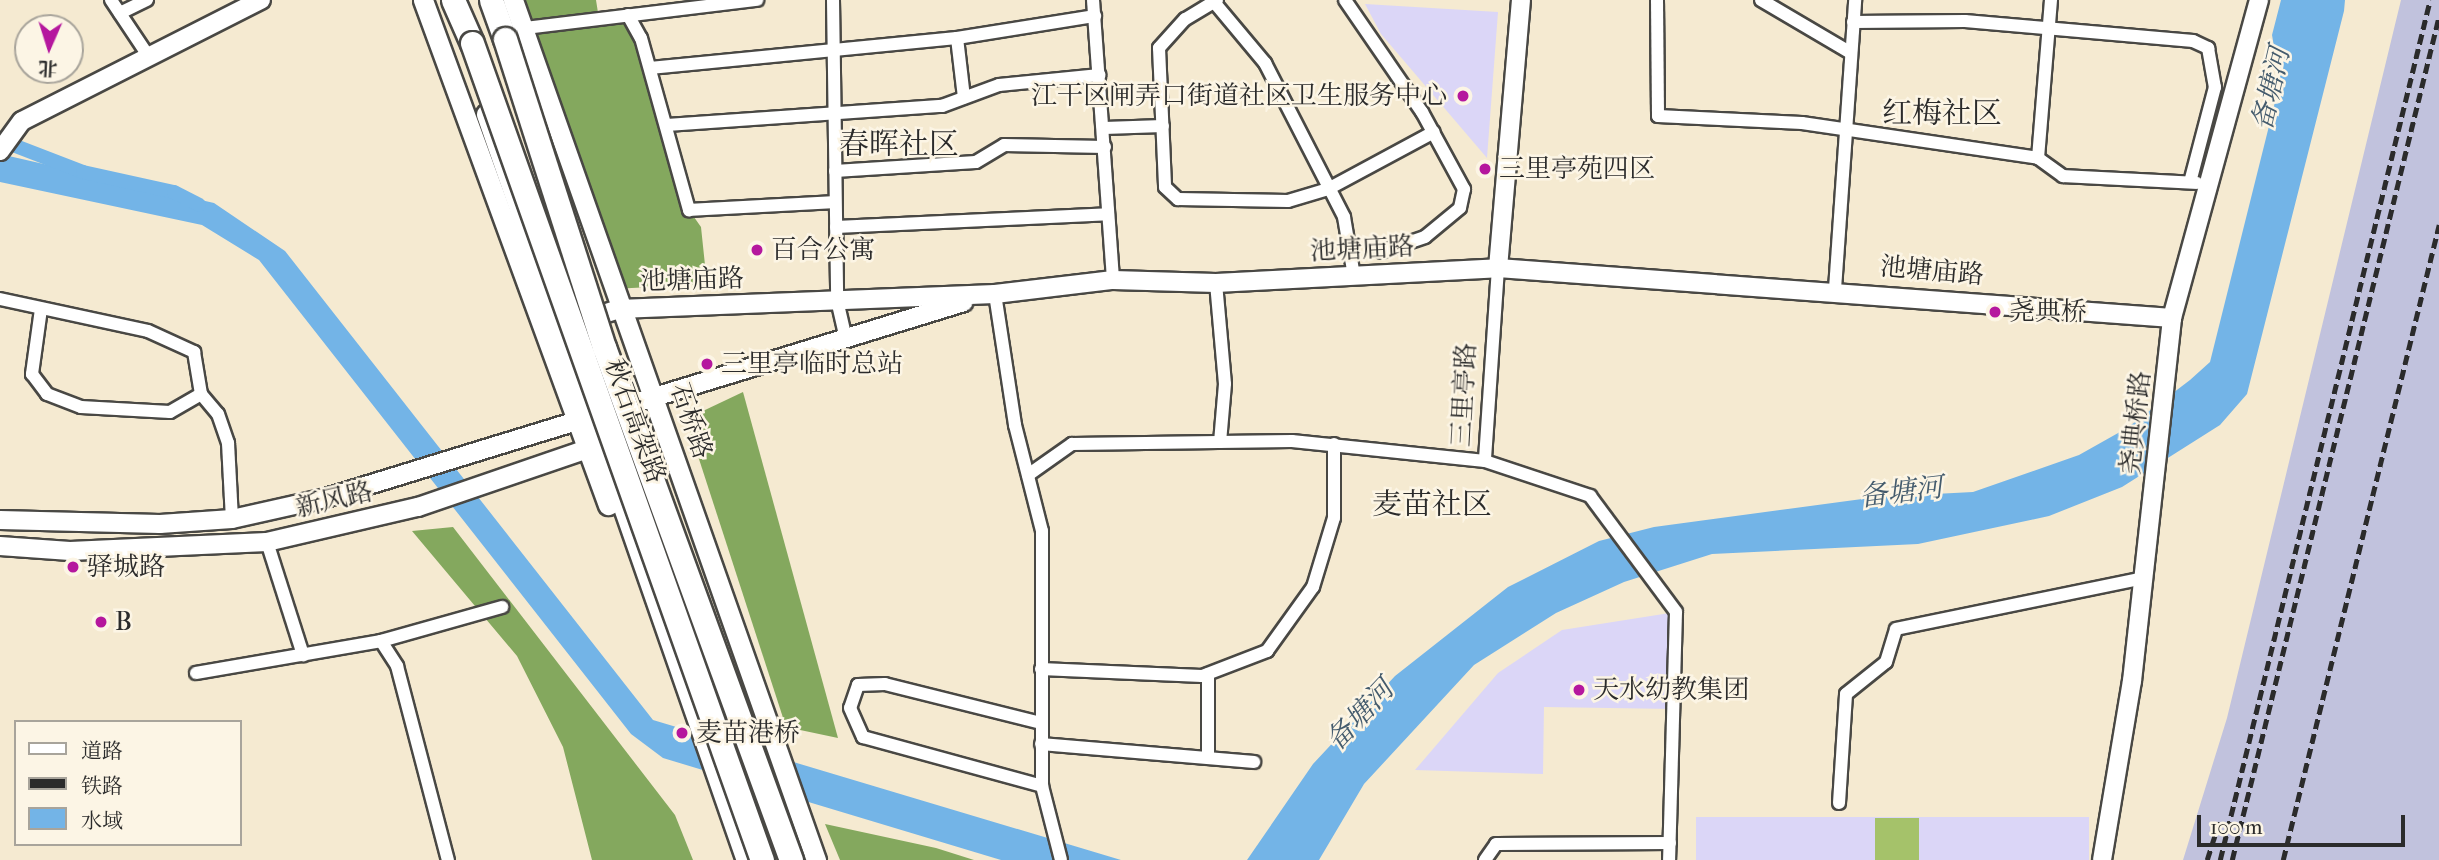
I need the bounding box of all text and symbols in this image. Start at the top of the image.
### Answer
north arrow [14,14,84,84]
water label: 备塘河 [2245,44,2297,134]
text: 北 [38,56,58,79]
place label: 江干区闸弄口街道社区卫生服务中心 [1031,80,1447,112]
marker: 江干区闸弄口街道社区卫生服务中心 [1453,86,1473,106]
district label: 红梅社区 [1882,96,2002,132]
district label: 春晖社区 [839,127,959,163]
place label: 三里亭苑四区 [1499,153,1655,185]
marker: 三里亭苑四区 [1477,161,1493,177]
street label: 池塘庙路 [1309,231,1415,267]
place label: 百合公寓 [771,234,875,266]
marker: 百合公寓 [749,242,765,258]
street label: 池塘庙路 [1879,251,1985,291]
street label: 池塘庙路 [639,263,745,297]
place label: 尧典桥 [2009,296,2087,328]
marker: 尧典桥 [1987,304,2003,320]
street label: 三里亭路 [1446,342,1482,448]
place label: 三里亭临时总站 [721,348,903,380]
street label: 秋石高架路 [598,355,672,487]
marker: 三里亭临时总站 [699,356,715,372]
street label: 尧典桥路 [2115,370,2157,476]
street label: 石桥路 [664,379,718,463]
water label: 备塘河 [1857,470,1945,514]
street label: 新风路 [292,476,376,524]
district label: 麦苗社区 [1372,487,1492,523]
place label: 驿城路 [87,551,165,583]
marker: 驿城路 [65,559,81,575]
place label: B [115,606,132,638]
marker: B [93,614,109,630]
water label: 备塘河 [1319,673,1401,757]
place label: 天水幼教集团 [1593,674,1749,706]
marker: 天水幼教集团 [1571,682,1587,698]
place label: 麦苗港桥 [696,717,800,749]
legend [14,720,242,846]
marker: 麦苗港桥 [674,725,690,741]
text: 道路 [81,739,123,763]
text: 铁路 [81,774,123,798]
scale bar [2201,800,2409,844]
text: 水域 [81,809,123,833]
text: 100 m [2210,815,2263,839]

